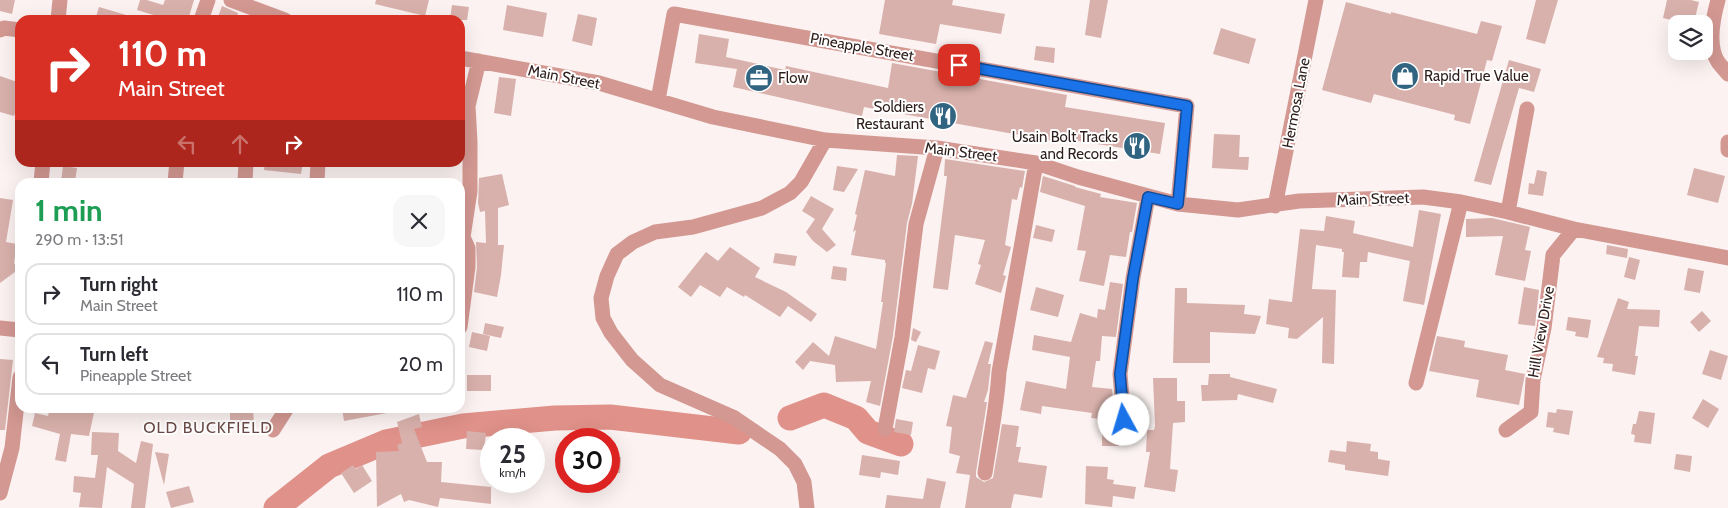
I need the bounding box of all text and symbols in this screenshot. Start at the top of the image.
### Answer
map controls [1668,15,1713,60]
button: layers [1668,15,1713,60]
street label: Pineapple Street [809,29,915,65]
text: 110 m [118,32,207,75]
icon: right [35,35,100,100]
pin [938,44,980,86]
icon: arrive [945,51,973,79]
street label: Hermosa Lane [1278,56,1314,150]
street label: Main Street [527,61,601,93]
shop icon: Rapid True Value [1390,61,1420,91]
office icon: Flow [744,63,774,93]
place label: Rapid True Value [1424,67,1529,85]
place label: Flow [778,69,808,87]
text: Main Street [118,75,225,102]
place label: Soldiers Restaurant [856,98,924,133]
restaurant icon: Soldiers Restaurant [928,101,958,131]
place label: Usain Bolt Tracks and Records [1012,128,1118,163]
icon: left [173,130,201,158]
icon: ahead [226,130,254,158]
icon: right [279,130,307,158]
restaurant icon: Usain Bolt Tracks and Records [1122,131,1152,161]
street label: Main Street [924,139,998,165]
street label: Main Street [1336,189,1410,209]
text: 1 min [35,192,103,229]
button: close [393,195,445,247]
text: 290 m · 13:51 [35,230,123,249]
text: Turn right [80,273,158,296]
icon: right [37,280,65,308]
text: 110 m [396,283,443,306]
street label: Hill View Drive [1524,284,1558,379]
text: Main Street [80,296,158,315]
text: Turn left [80,343,148,366]
icon: left [37,350,65,378]
text: 20 m [399,353,443,376]
text: Pineapple Street [80,366,192,385]
position arrow [1097,393,1149,445]
district label: OLD BUCKFIELD [143,418,273,437]
speed limit sign: 30 [555,428,620,493]
text: 25 [499,439,526,469]
text: km/h [499,465,526,480]

